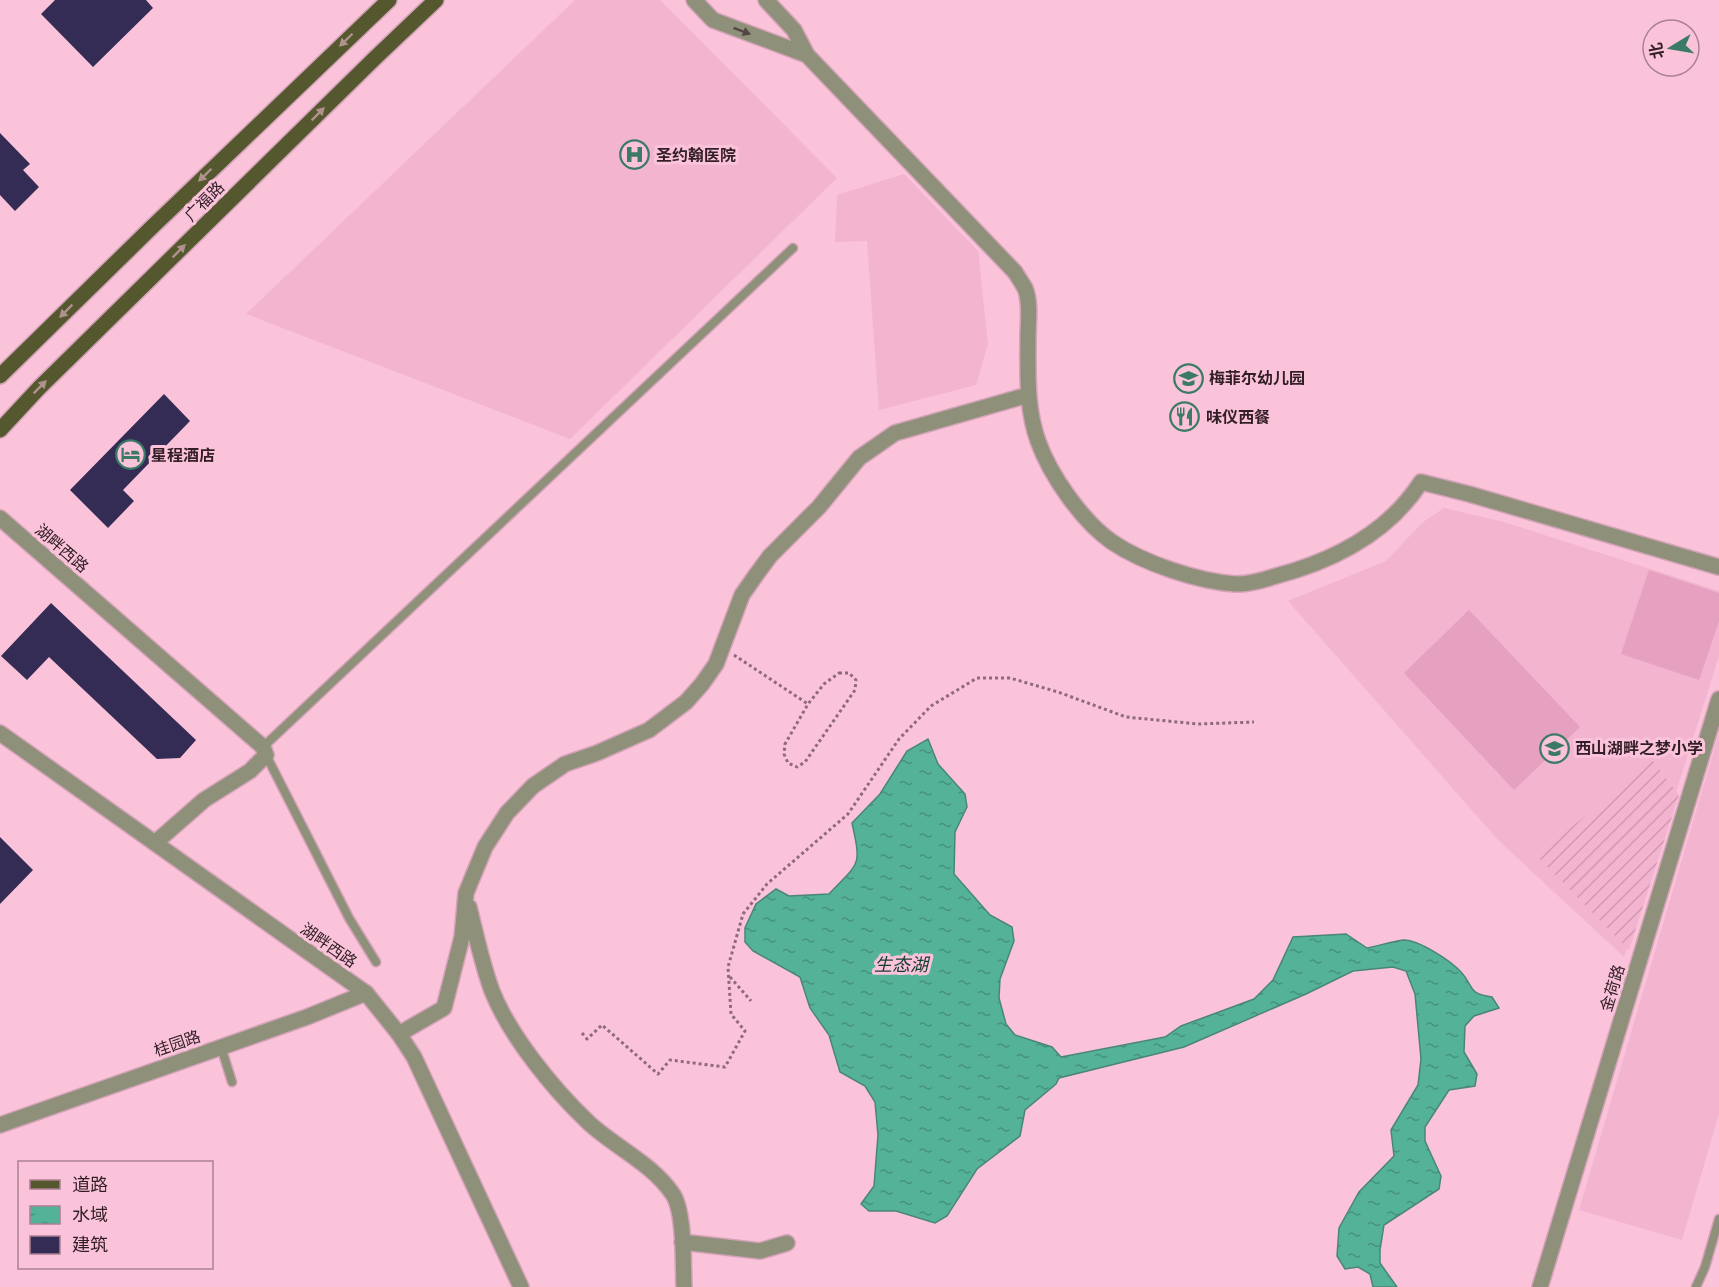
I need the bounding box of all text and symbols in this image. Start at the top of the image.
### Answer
north arrow [1641,18,1701,78]
one-way arrow [734,26,752,36]
one-way arrow [340,33,354,47]
text: 北 [1645,41,1668,61]
one-way arrow [310,107,324,121]
hospital icon: 圣约翰医院 [619,139,651,171]
place label: 圣约翰医院 [656,145,736,165]
one-way arrow [198,168,213,182]
street label: 广福路 [180,177,228,225]
one-way arrow [172,244,186,258]
one-way arrow [59,304,73,318]
school or university icon: 梅菲尔幼儿园 [1172,362,1204,394]
place label: 梅菲尔幼儿园 [1209,368,1305,388]
one-way arrow [33,380,47,395]
restaurant icon: 味仪西餐 [1169,401,1201,433]
place label: 味仪西餐 [1206,407,1270,427]
hotel icon: 星程酒店 [114,439,146,471]
place label: 星程酒店 [151,445,215,465]
street label: 湖畔西路 [31,519,93,577]
school or university icon: 西山湖畔之梦小学 [1538,732,1570,764]
place label: 西山湖畔之梦小学 [1575,738,1703,758]
street label: 湖畔西路 [297,918,361,972]
water label: 生态湖 [874,953,931,976]
street label: 金荷路 [1595,962,1629,1014]
street label: 桂园路 [151,1026,203,1060]
legend [18,1161,213,1269]
text: 道路 [72,1173,108,1196]
text: 水域 [72,1203,108,1226]
text: 建筑 [72,1233,108,1256]

